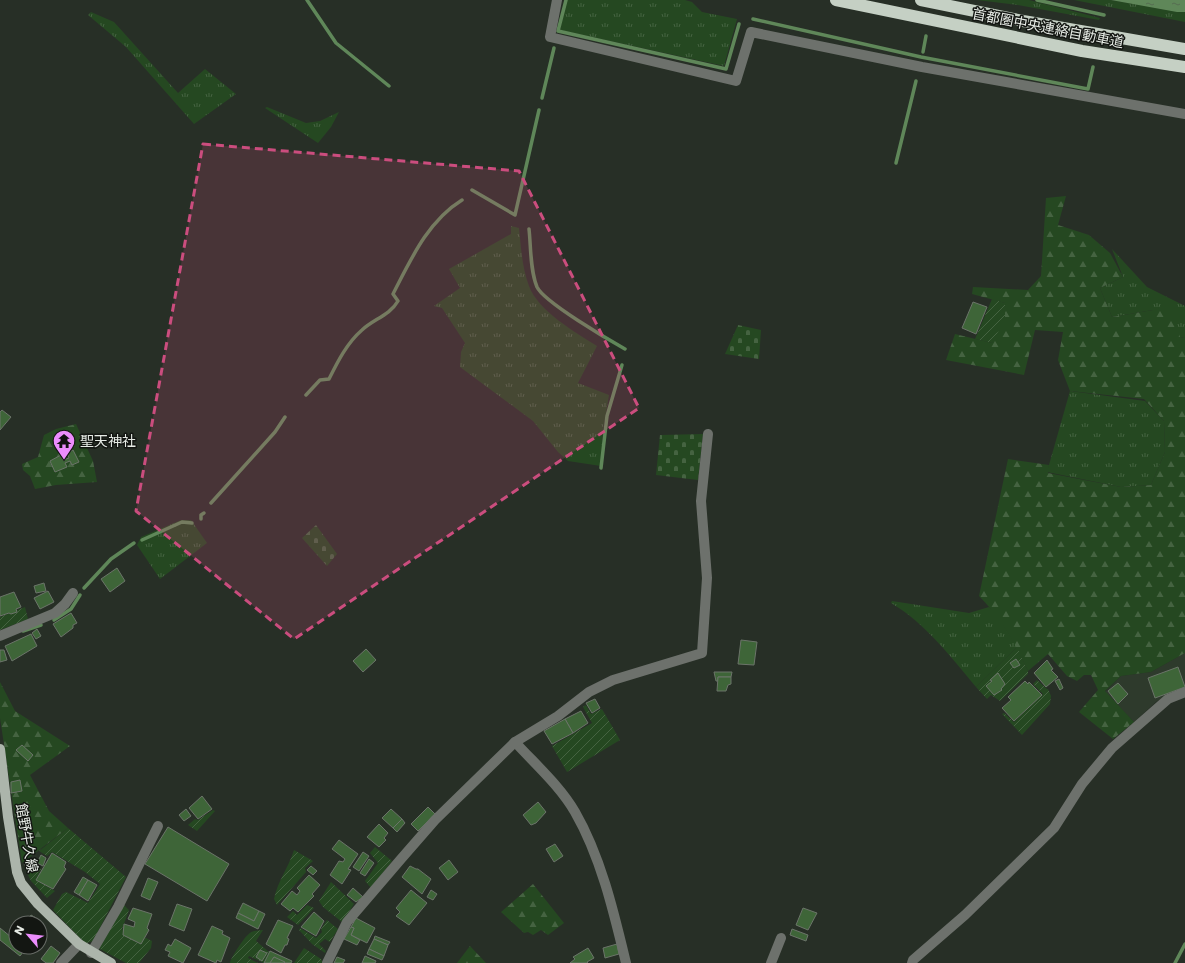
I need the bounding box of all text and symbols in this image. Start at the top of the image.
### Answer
street label: 首都圏中央連絡自動車道 [971,3,1125,53]
temple icon: 聖天神社 [51,428,77,461]
place label: 聖天神社 [80,431,136,451]
street label: 館野牛久線 [11,802,43,874]
north arrow [8,915,48,955]
text: N [10,923,28,938]

